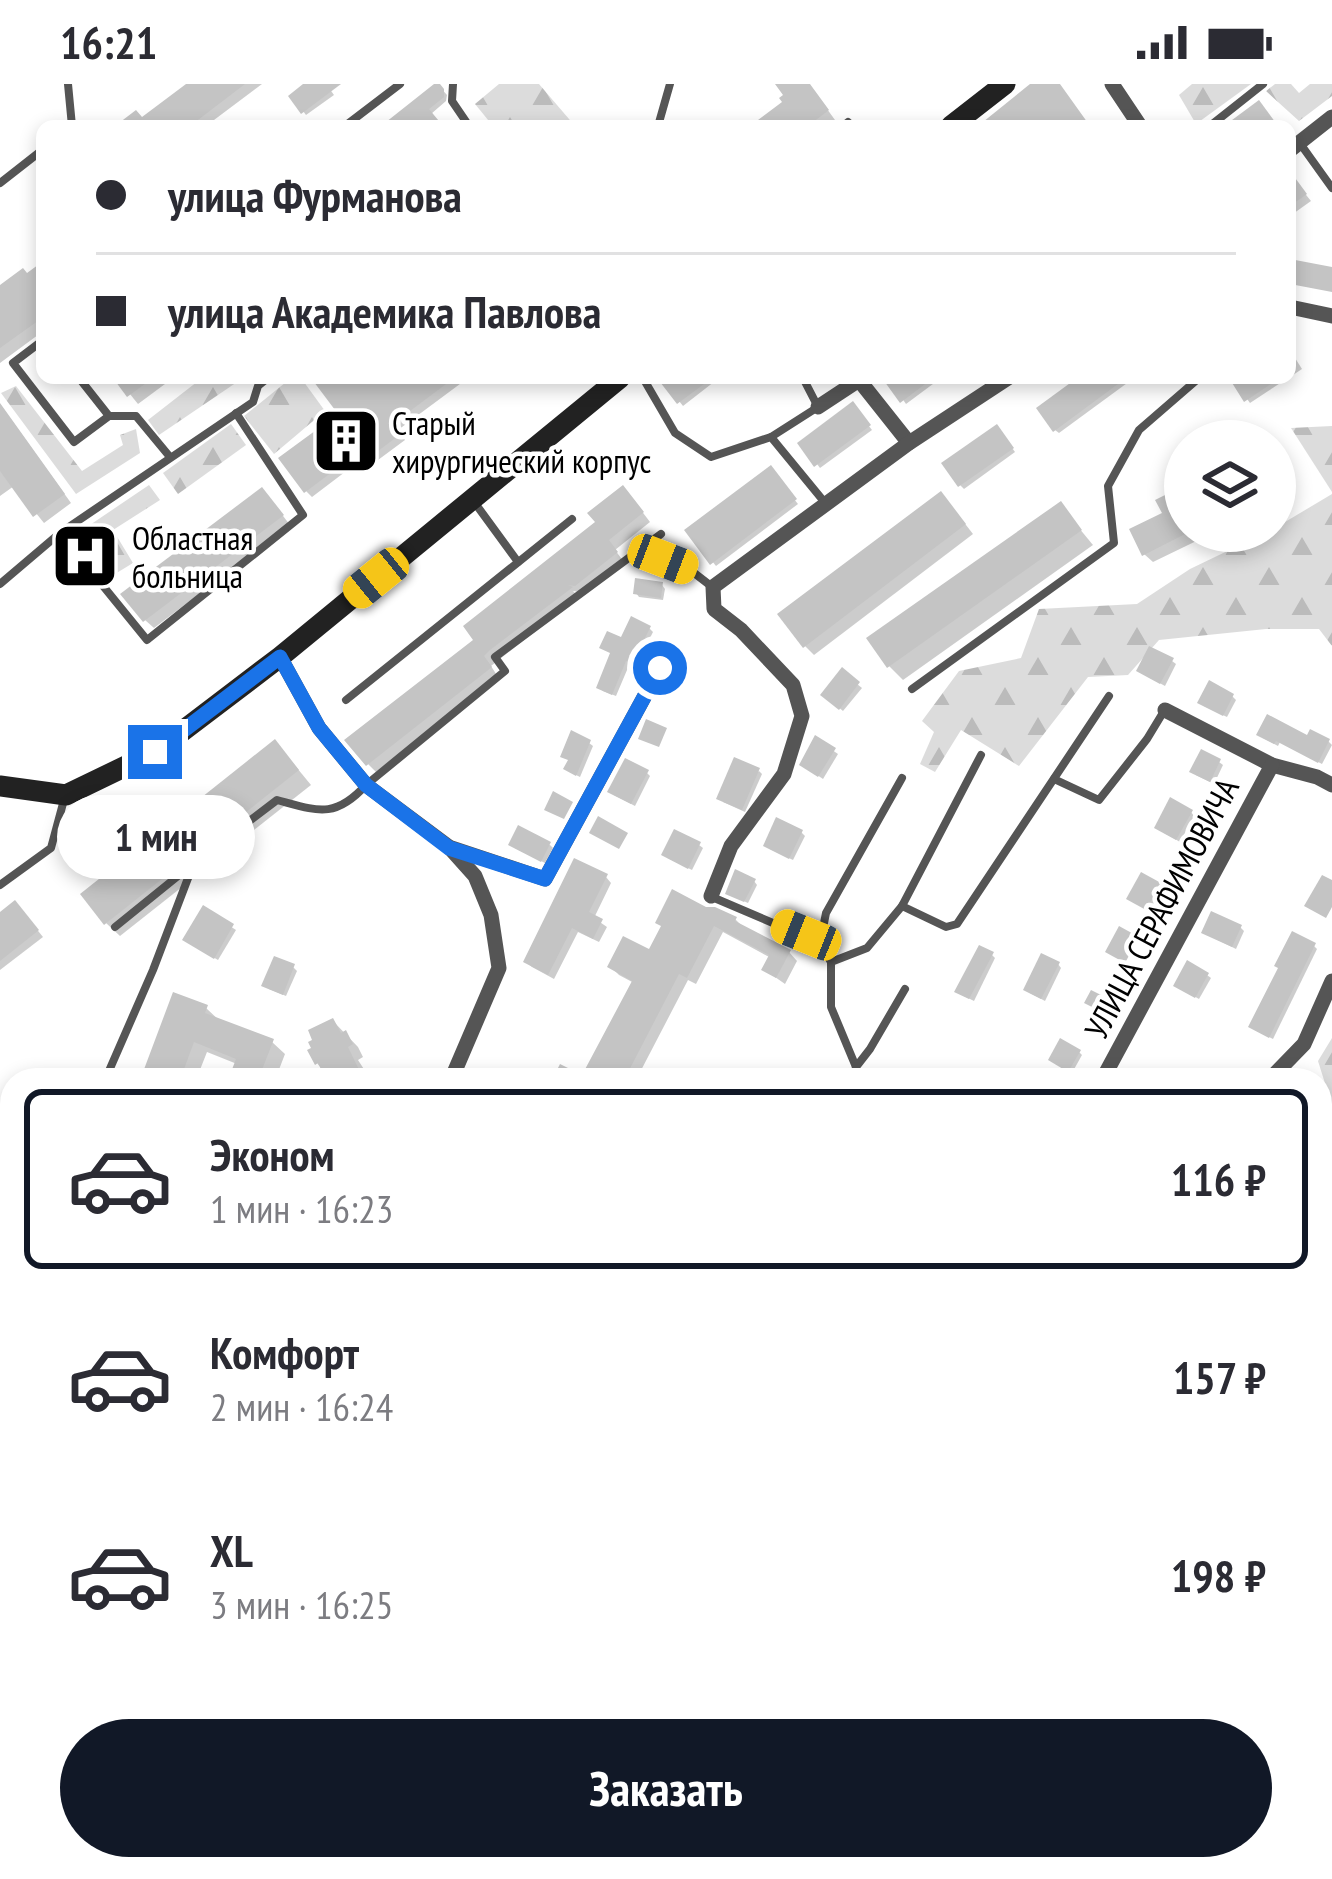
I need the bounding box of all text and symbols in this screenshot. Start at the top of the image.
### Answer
text: 16:21 [60,13,157,71]
text: улица Фурманова [168,166,462,224]
text: улица Академика Павлова [168,282,601,340]
place label: Старый хирургический корпус [392,401,652,482]
building icon: Старый хирургический корпус [311,406,381,476]
map controls [1164,420,1296,552]
button: layers [1164,420,1296,552]
place label: Областная больница [132,516,253,597]
hospital icon: Областная больница [50,521,120,591]
car [623,529,703,589]
car [337,541,415,615]
route start [633,641,687,695]
route end [128,725,182,779]
street label: УЛИЦА СЕРАФИМОВИЧА [1074,770,1248,1046]
callout: 1 мин [56,794,254,878]
text: 1 мин [114,811,198,862]
car [766,905,846,965]
icon: car [66,1125,174,1233]
text: Эконом [210,1125,334,1183]
text: 116 ₽ [1171,1150,1266,1208]
text: 1 мин · 16:23 [210,1183,393,1234]
icon: car [66,1323,174,1431]
text: Комфорт [210,1323,359,1381]
text: 157 ₽ [1173,1348,1266,1406]
text: 2 мин · 16:24 [210,1381,393,1432]
icon: car [66,1521,174,1629]
text: XL [210,1521,253,1579]
text: 198 ₽ [1171,1546,1266,1604]
text: 3 мин · 16:25 [210,1579,393,1630]
button: Заказать [60,1719,1272,1857]

